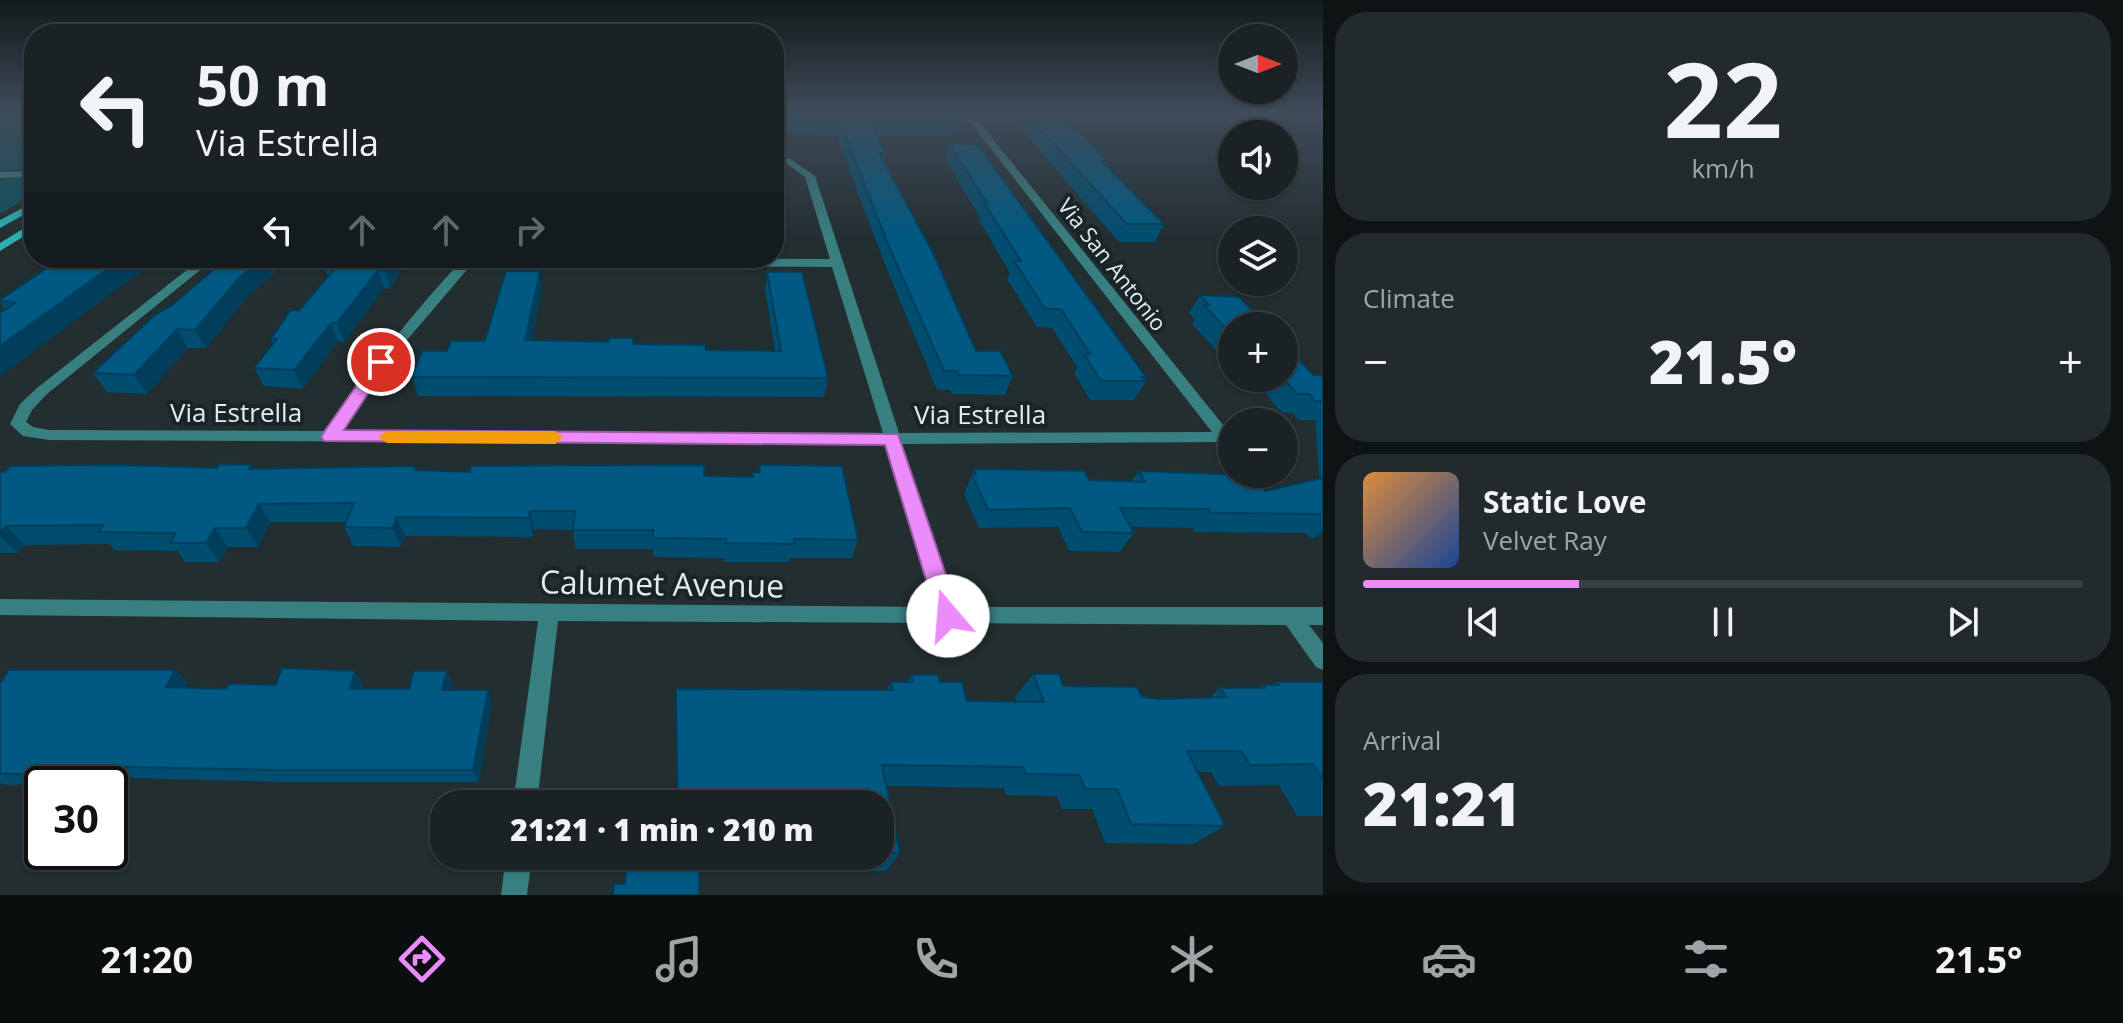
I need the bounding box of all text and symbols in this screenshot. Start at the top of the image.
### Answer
north arrow [1218,24,1298,104]
map controls [1218,24,1298,488]
text: 22 [1664,27,1782,168]
text: 50 m [196,46,330,122]
icon: left [64,56,168,160]
text: Via Estrella [196,118,379,167]
button: sound [1218,120,1298,200]
text: km/h [1691,150,1755,186]
street label: Via San Antonio [1052,191,1174,337]
icon: left [256,208,300,252]
icon: ahead [340,208,384,252]
icon: ahead [424,208,468,252]
icon: right [508,208,552,252]
button: layers [1218,216,1298,296]
text: Climate [1363,280,1455,316]
button: + [1218,312,1298,392]
text: 21.5° [1649,320,1797,402]
pin [347,328,415,396]
text: − [1363,331,1388,391]
text: + [2058,331,2083,391]
icon: arrive [359,340,403,384]
street label: Via Estrella [170,394,302,430]
street label: Via Estrella [914,396,1046,432]
button: − [1218,408,1298,488]
text: Static Love [1483,481,1646,522]
text: Velvet Ray [1483,522,1607,558]
street label: Calumet Avenue [539,559,785,607]
position arrow [906,574,990,658]
icon: previous [1461,600,1505,644]
icon: pause [1701,600,1745,644]
icon: next [1941,600,1985,644]
text: Arrival [1363,722,1441,758]
text: 21:21 [1363,762,1521,844]
speed limit sign: 30 [24,766,128,870]
text: 21:21 · 1 min · 210 m [510,809,814,850]
icon: directions [394,931,450,987]
icon: music [651,931,707,987]
icon: phone [908,931,964,987]
icon: climate [1164,931,1220,987]
icon: car [1421,931,1477,987]
icon: filters [1678,931,1734,987]
text: 21:20 [100,935,193,984]
text: 21.5° [1935,935,2022,984]

